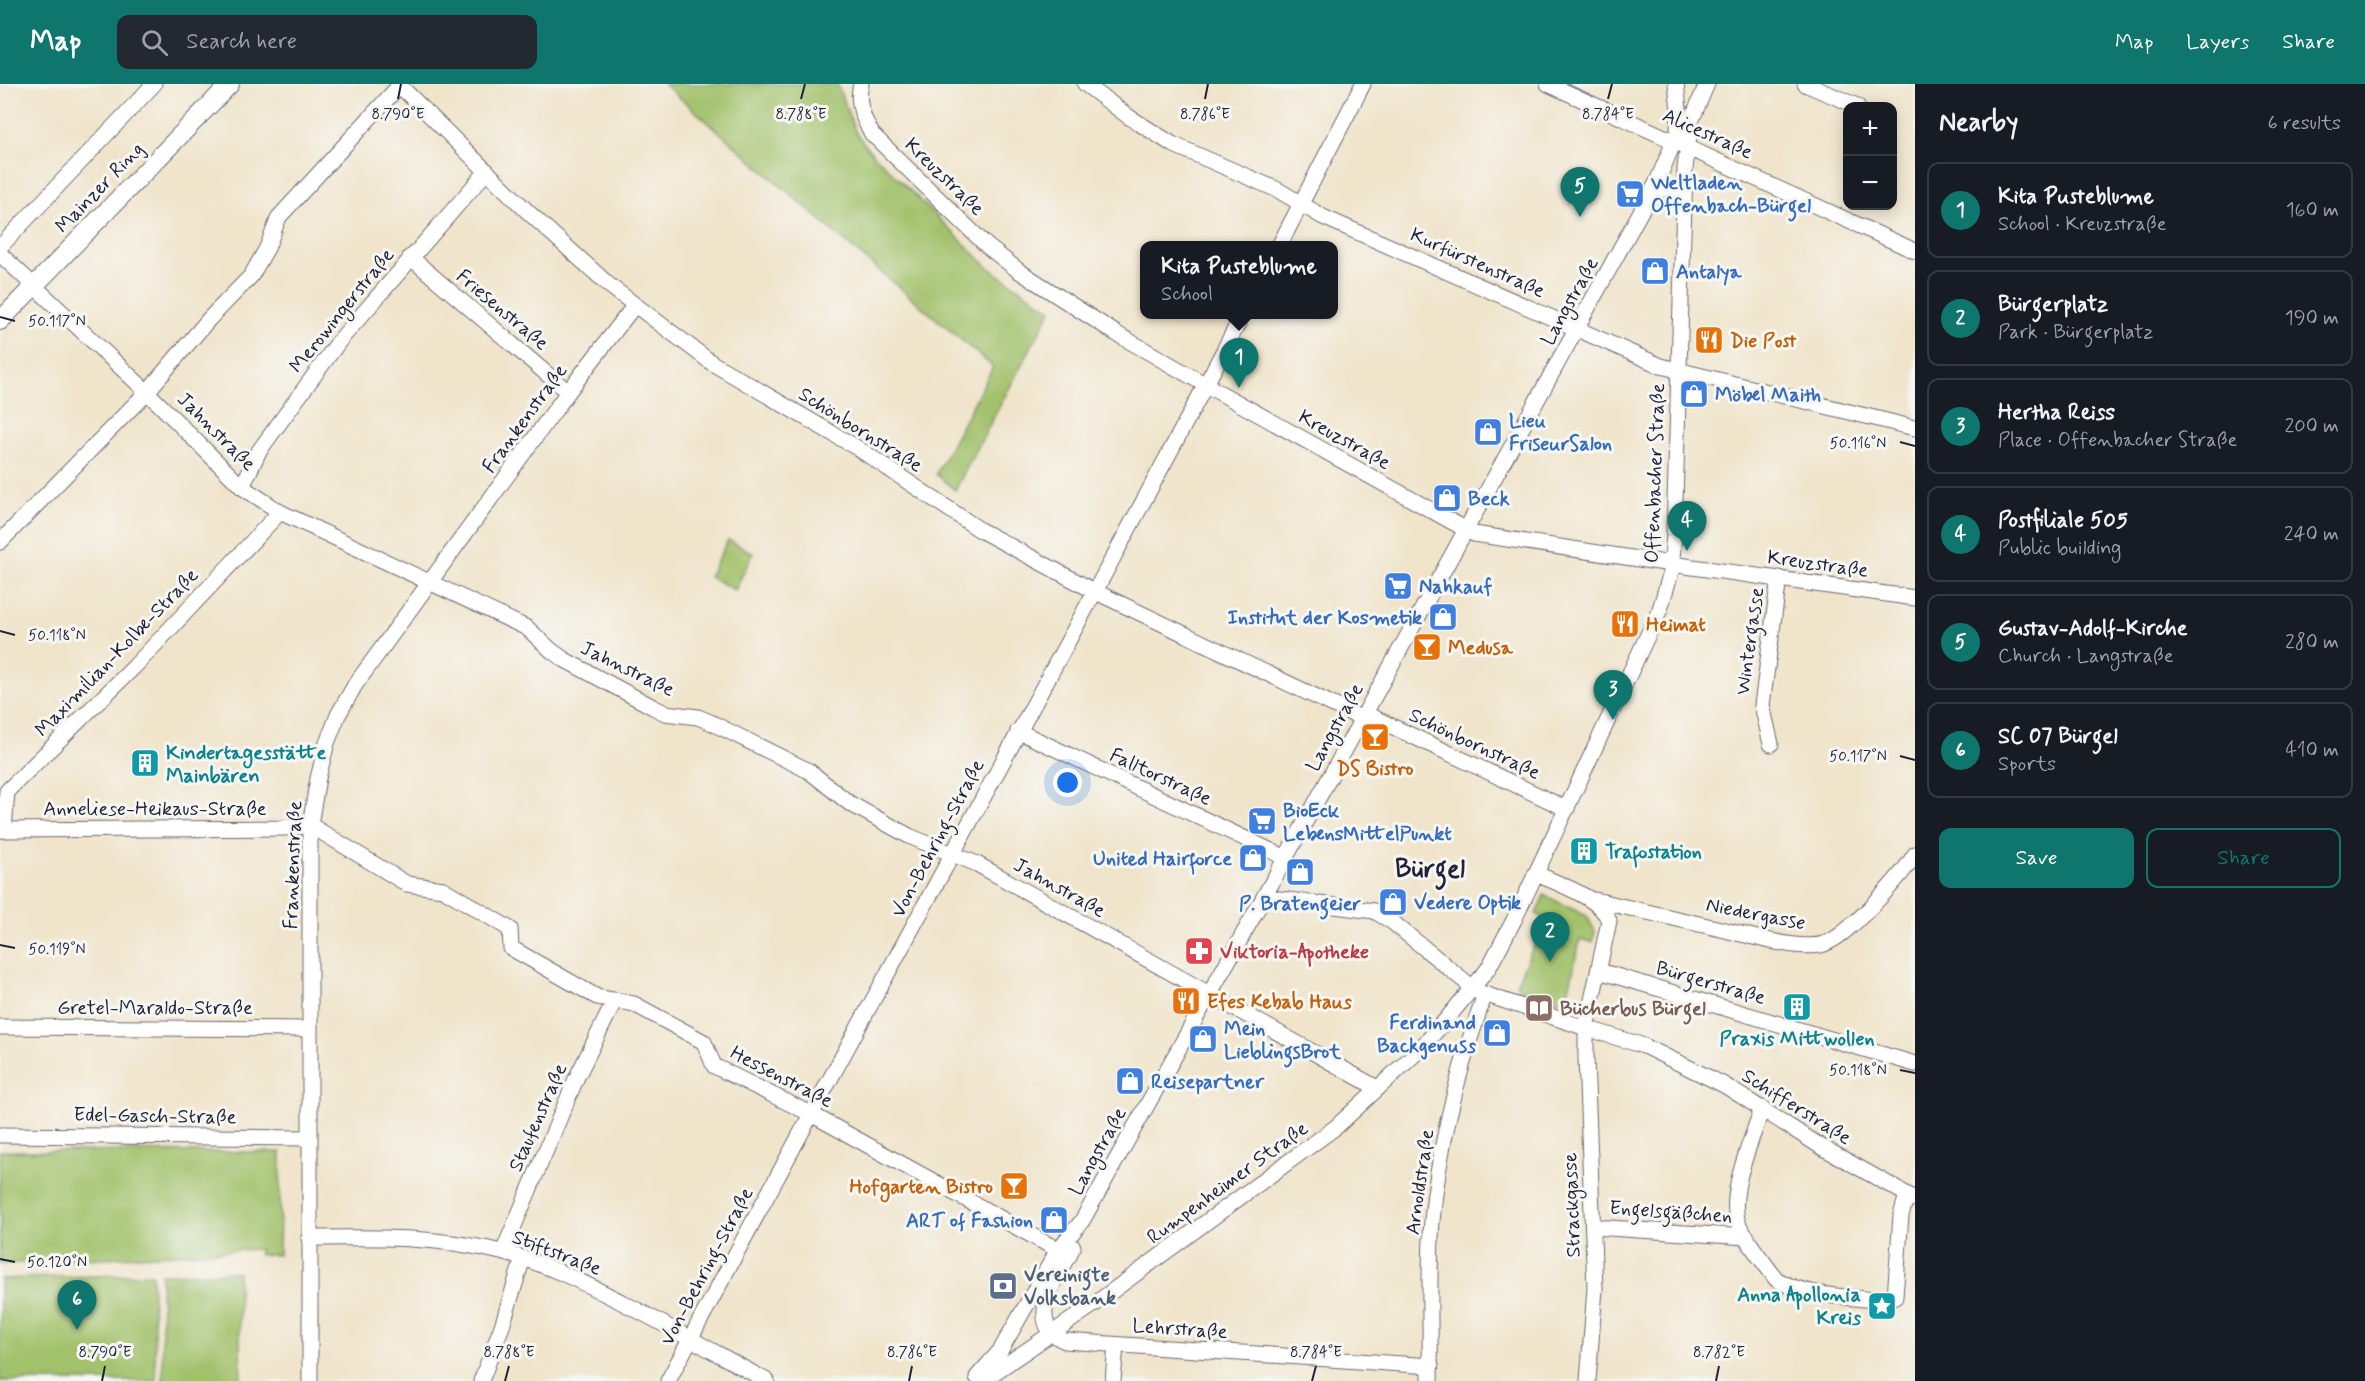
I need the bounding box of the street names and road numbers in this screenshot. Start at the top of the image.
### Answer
street label: Alicestraße [1658,102,1757,166]
street label: Kreuzstraße [898,132,990,222]
street label: Mainzer Ring [50,136,151,240]
street label: Kurfürstenstraße [1406,222,1549,305]
street label: Merowingerstraße [283,243,402,380]
street label: Langstraße [1535,253,1607,351]
street label: Friesenstraße [450,263,554,357]
street label: Frankenstraße [476,359,574,479]
street label: Schönbornstraße [793,381,928,479]
street label: Offenbacher Straße [1639,383,1672,563]
street label: Jahnstraße [171,387,261,478]
street label: Kreuzstraße [1293,404,1395,477]
street label: Kreuzstraße [1766,544,1870,585]
street label: Maximilian-Kolbe-Straße [29,563,205,743]
street label: Wintergasse [1730,585,1773,697]
street label: Jahnstraße [576,635,679,704]
street label: Langstraße [1300,679,1372,777]
street label: Schönbornstraße [1404,702,1544,787]
street label: Falltorstraße [1105,742,1216,813]
street label: Von-Behring-Straße [885,755,993,923]
street label: Anneliese-Heikaus-Straße [43,796,267,823]
street label: Frankenstraße [278,800,309,930]
street label: Jahnstraße [1008,852,1110,925]
street label: Niedergasse [1704,892,1808,937]
street label: Bürgerstraße [1652,955,1769,1014]
street label: Gretel-Maraldo-Straße [57,995,253,1022]
street label: Hessenstraße [725,1040,837,1115]
street label: Staufenstraße [503,1059,574,1176]
street label: Schifferstraße [1736,1063,1856,1152]
street label: Edel-Gasch-Straße [73,1102,237,1131]
street label: Langstraße [1063,1103,1135,1201]
street label: Rumpenheimer Straße [1142,1115,1314,1251]
street label: Arnoldstraße [1400,1128,1441,1237]
street label: Strackgasse [1557,1152,1589,1258]
street label: Von-Behring-Straße [654,1183,762,1351]
street label: Engelsgäßchen [1608,1195,1733,1232]
street label: Stiftstraße [508,1224,605,1283]
street label: Lehrstraße [1131,1313,1229,1346]

